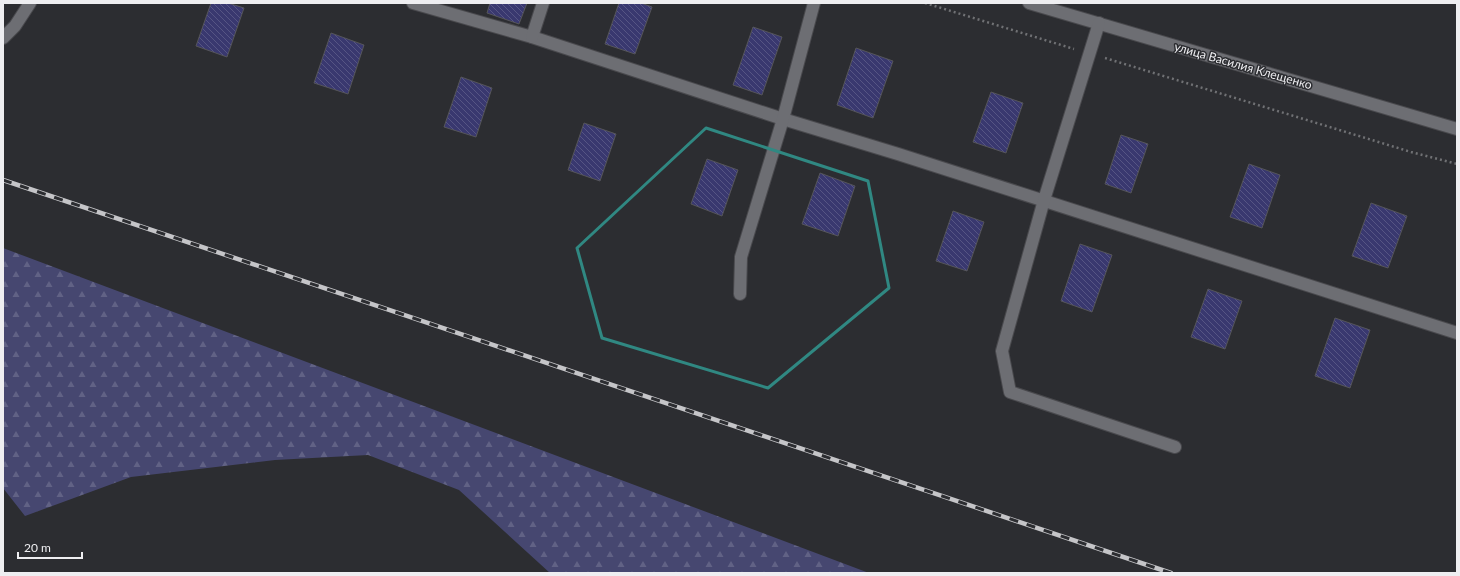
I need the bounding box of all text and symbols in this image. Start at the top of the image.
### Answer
street label: улица Василия Клещенко [1173,39,1314,92]
scale bar [18,534,82,560]
text: 20 m [24,540,51,555]

